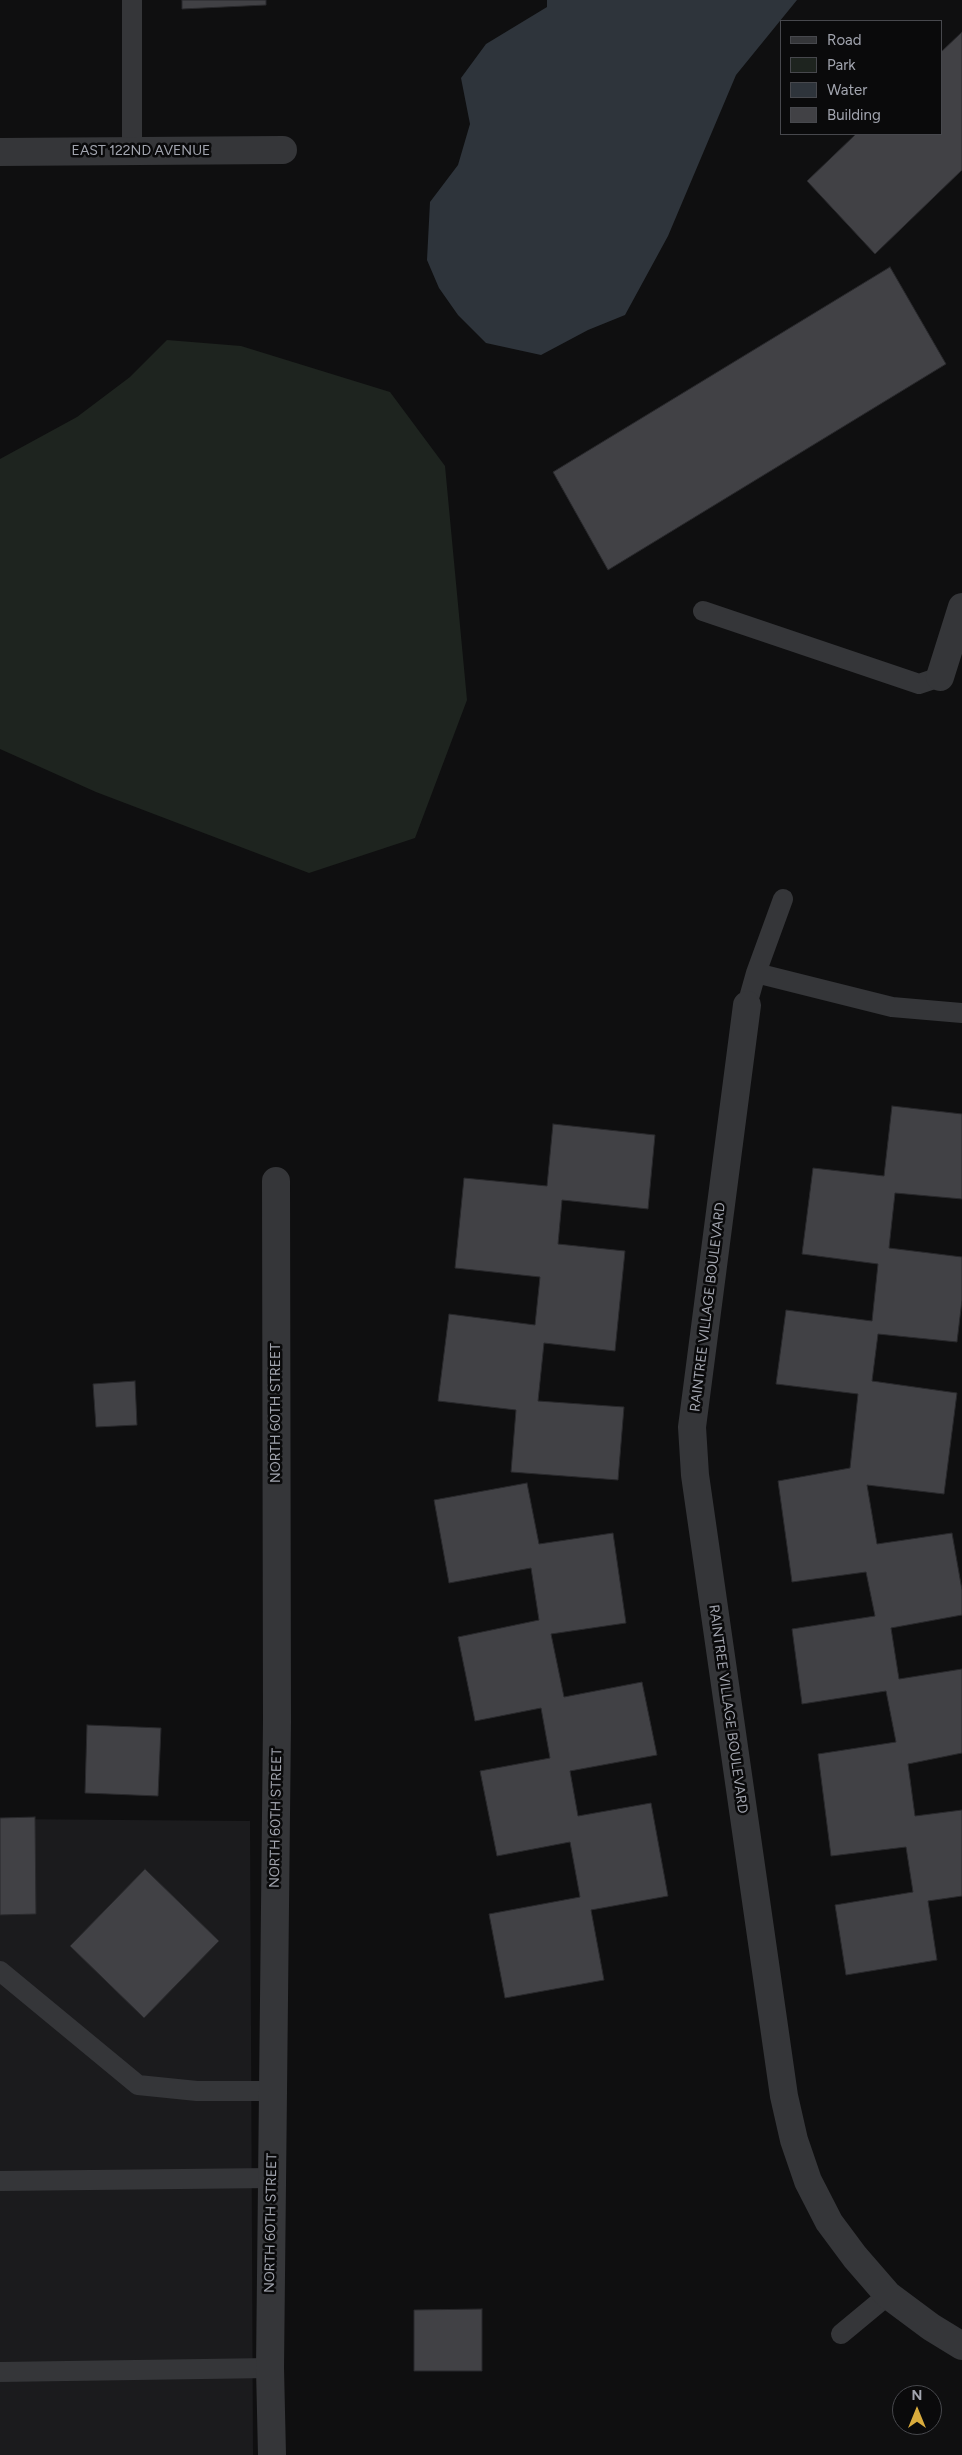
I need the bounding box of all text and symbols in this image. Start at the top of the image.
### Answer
legend [780,20,942,135]
text: Road [827,31,862,49]
text: Park [827,56,856,74]
text: Water [827,81,867,99]
text: Building [827,106,881,124]
street label: EAST 122ND AVENUE [72,143,210,159]
street label: RAINTREE VILLAGE BOULEVARD [687,1201,729,1413]
street label: NORTH 60TH STREET [268,1343,284,1483]
street label: RAINTREE VILLAGE BOULEVARD [705,1603,751,1815]
street label: NORTH 60TH STREET [266,1748,286,1888]
street label: NORTH 60TH STREET [261,2153,281,2293]
north arrow [892,2385,942,2435]
text: N [912,2387,922,2404]

